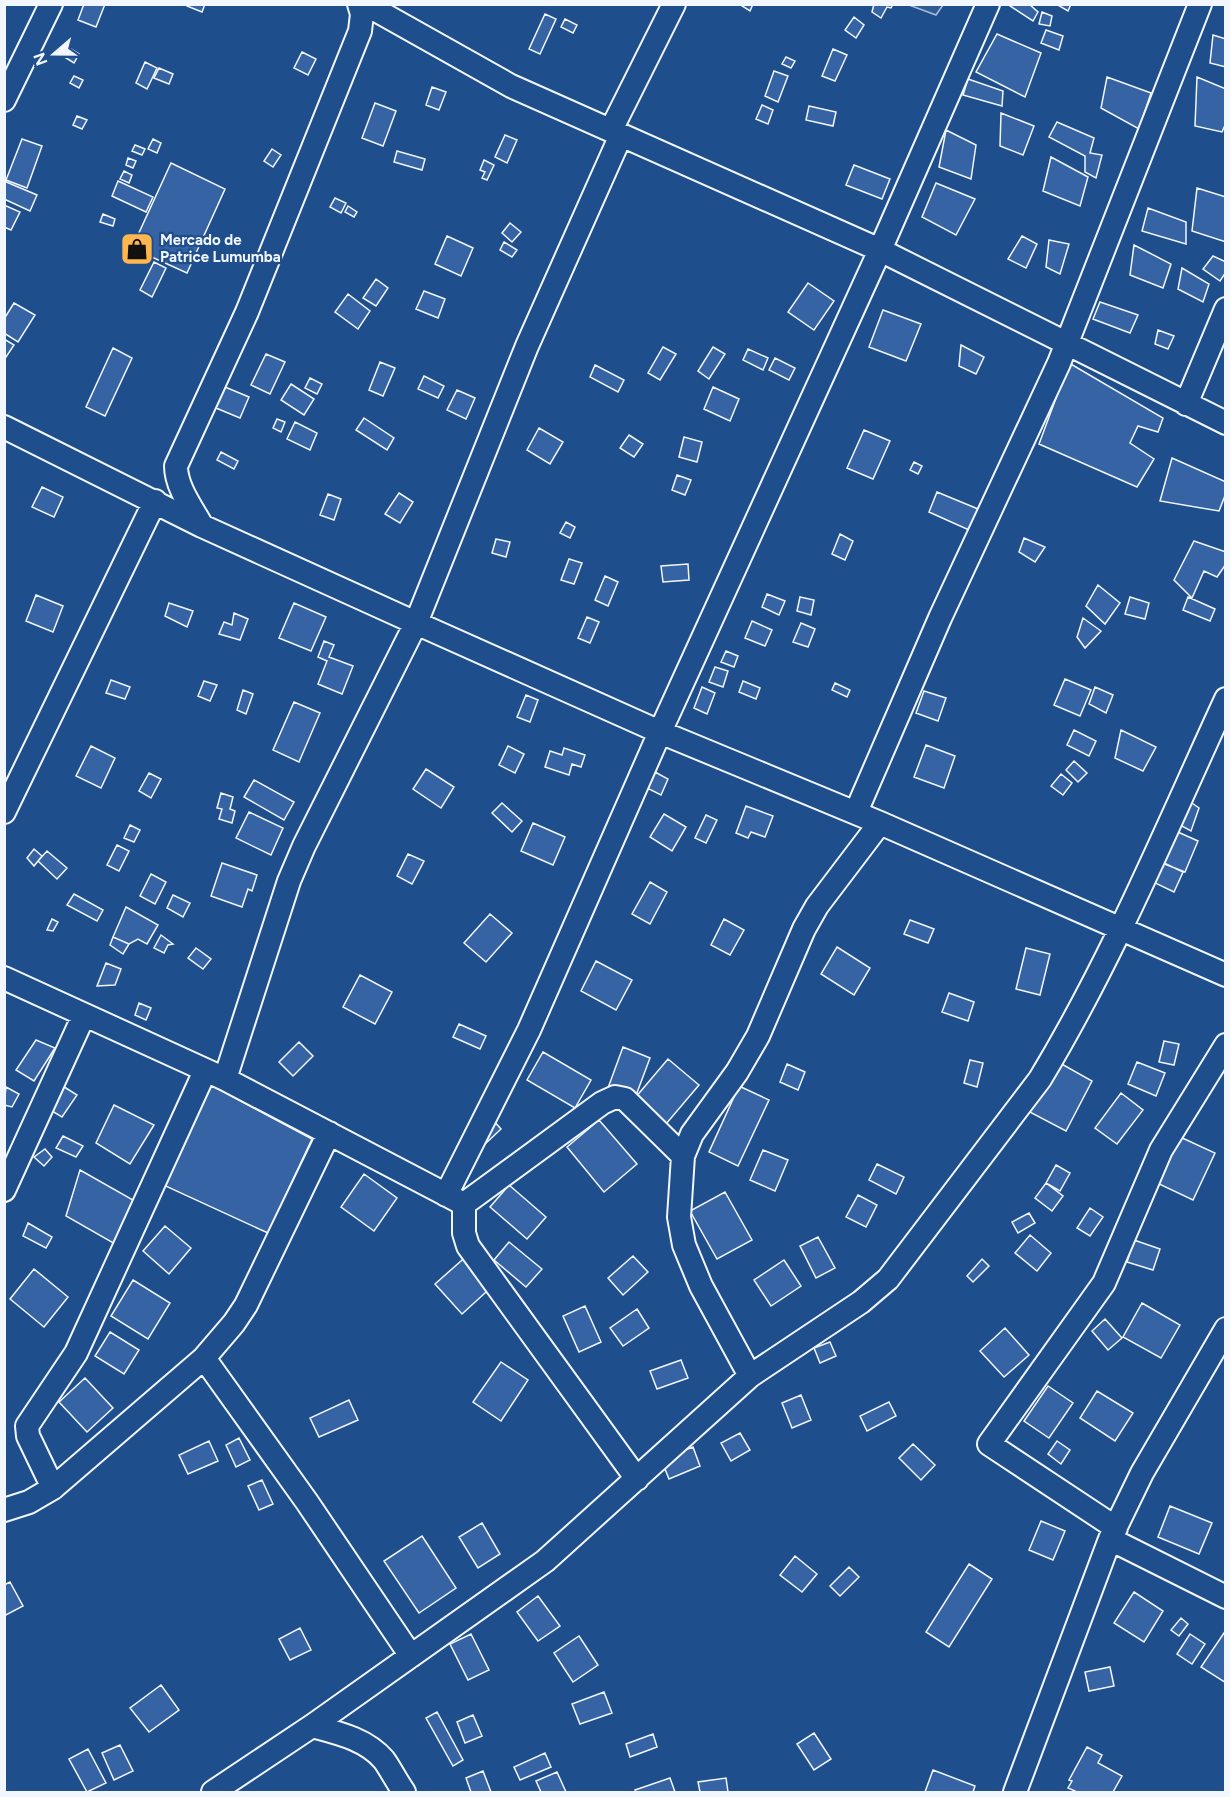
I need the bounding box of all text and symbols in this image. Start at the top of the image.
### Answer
north arrow [24,24,84,84]
text: N [29,50,51,68]
shop icon: Mercado de Patrice Lumumba [119,231,155,267]
place label: Mercado de Patrice Lumumba [160,231,281,266]

